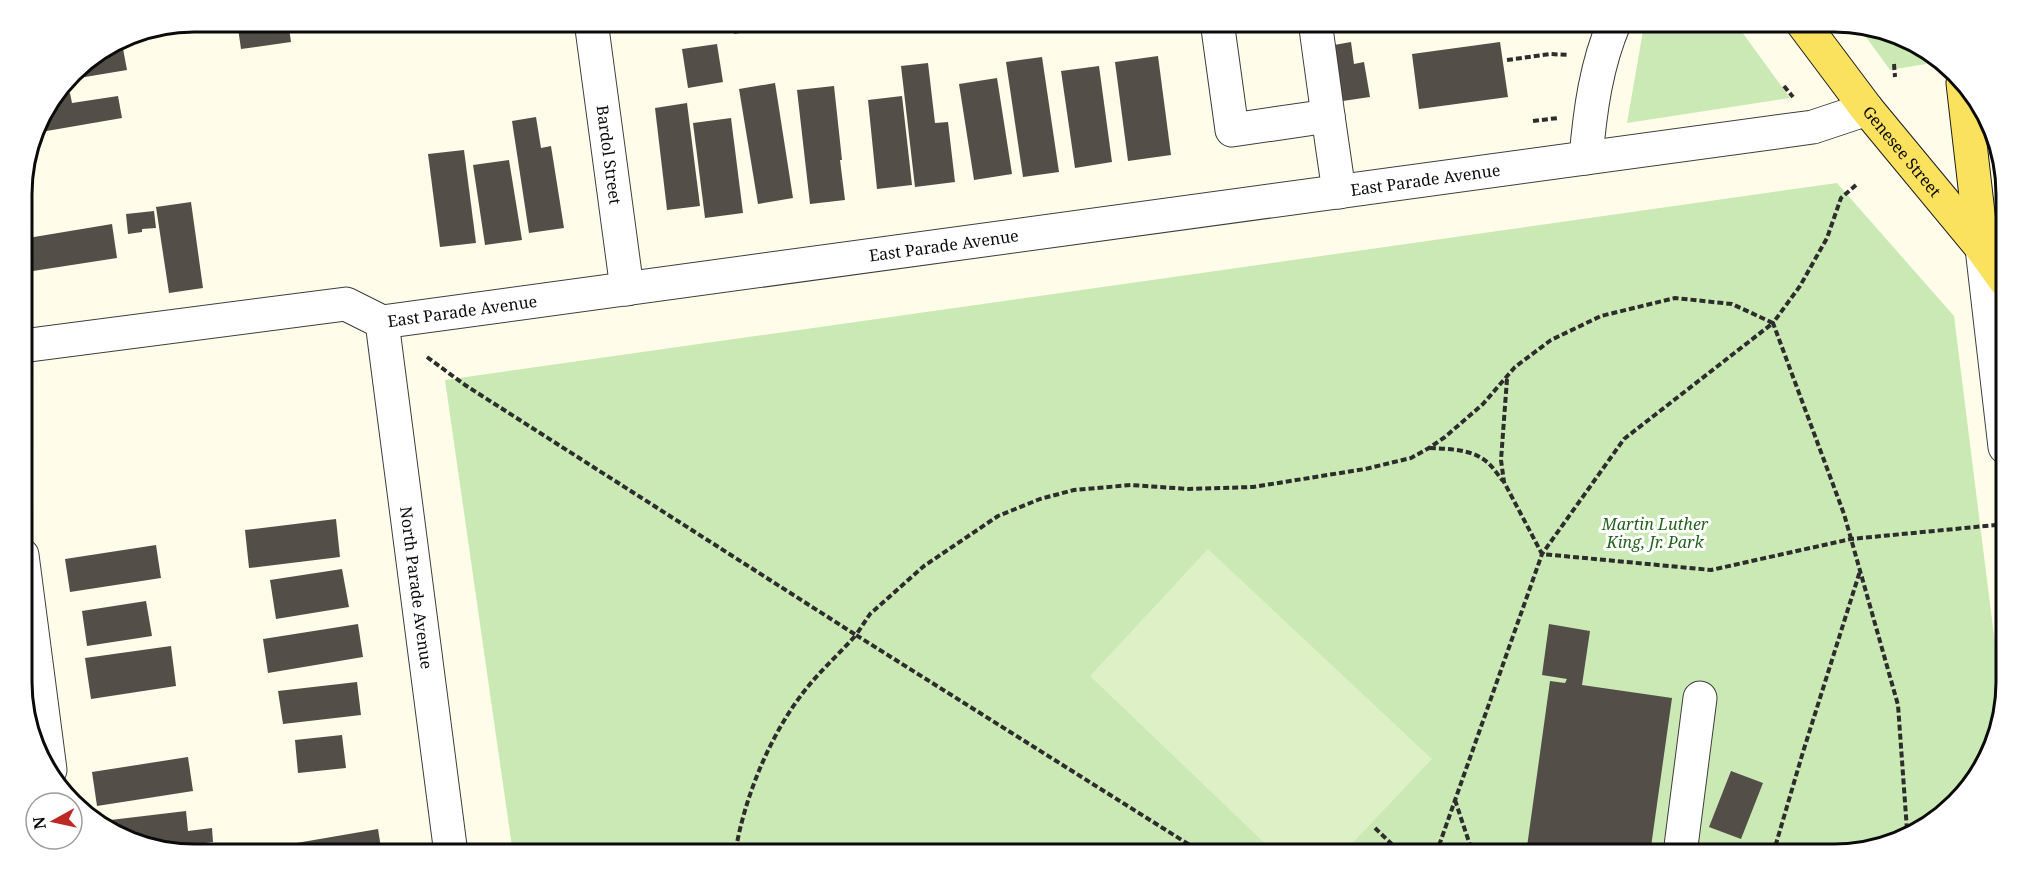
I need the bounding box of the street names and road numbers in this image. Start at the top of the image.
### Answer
street label: Genesee Street [1858,101,1946,202]
street label: Bardol Street [591,104,627,206]
street label: East Parade Avenue [1349,159,1502,201]
street label: East Parade Avenue [868,224,1020,267]
street label: East Parade Avenue [386,290,538,332]
street label: North Parade Avenue [395,505,438,670]

